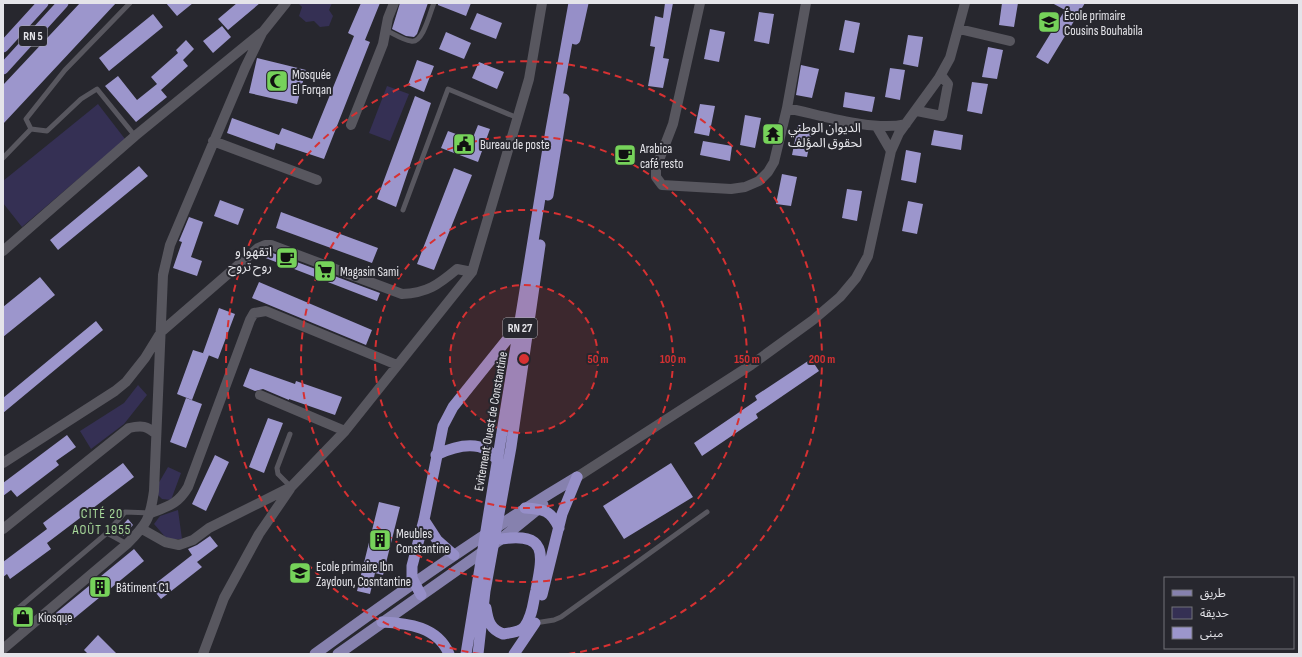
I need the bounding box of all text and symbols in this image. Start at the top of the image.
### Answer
place label: École primaire Cousins Bouhabila [1064,8,1143,39]
school or university icon: École primaire Cousins Bouhabila [1036,9,1062,35]
road number: RN 5 [19,26,47,46]
place label: Mosquée El Forqan [292,67,331,98]
mosque icon: Mosquée El Forqan [264,68,290,94]
place label: الديوان الوطني لحقوق المؤلف [788,120,862,151]
temple icon: الديوان الوطني لحقوق المؤلف [760,121,786,147]
public building icon: Bureau de poste [451,131,477,157]
place label: Bureau de poste [480,137,550,153]
place label: Arabica café resto [639,141,683,172]
cafe icon: Arabica café resto [612,142,638,168]
place label: اتقهوا و روح تروح [228,244,272,277]
cafe icon: اتقهوا و روح تروح [274,245,300,271]
supermarket icon: Magasin Sami [312,258,338,284]
place label: Magasin Sami [340,264,399,280]
road number: RN 27 [503,318,537,338]
street label: Evitement Ouest de Constantine [471,350,511,492]
centre of rings [517,352,531,366]
text: 50 m [588,352,608,367]
text: 100 m [660,352,686,367]
text: 150 m [734,352,760,367]
text: 200 m [809,352,835,367]
district label: CITÉ 20 AOÛT 1955 [72,505,131,538]
place label: Meubles Constantine [396,526,450,557]
building icon: Meubles Constantine [367,527,393,553]
place label: Ecole primaire Ibn Zaydoun, Cosntantine [316,559,411,590]
school or university icon: Ecole primaire Ibn Zaydoun, Cosntantine [287,560,313,586]
building icon: Bâtiment C1 [87,574,113,600]
legend [1164,577,1294,649]
place label: Bâtiment C1 [116,580,170,596]
text: طريق [1200,586,1226,601]
shop icon: Kiosque [10,604,36,630]
text: حديقة [1200,606,1229,621]
place label: Kiosque [38,610,72,626]
text: مبنى [1200,626,1223,641]

